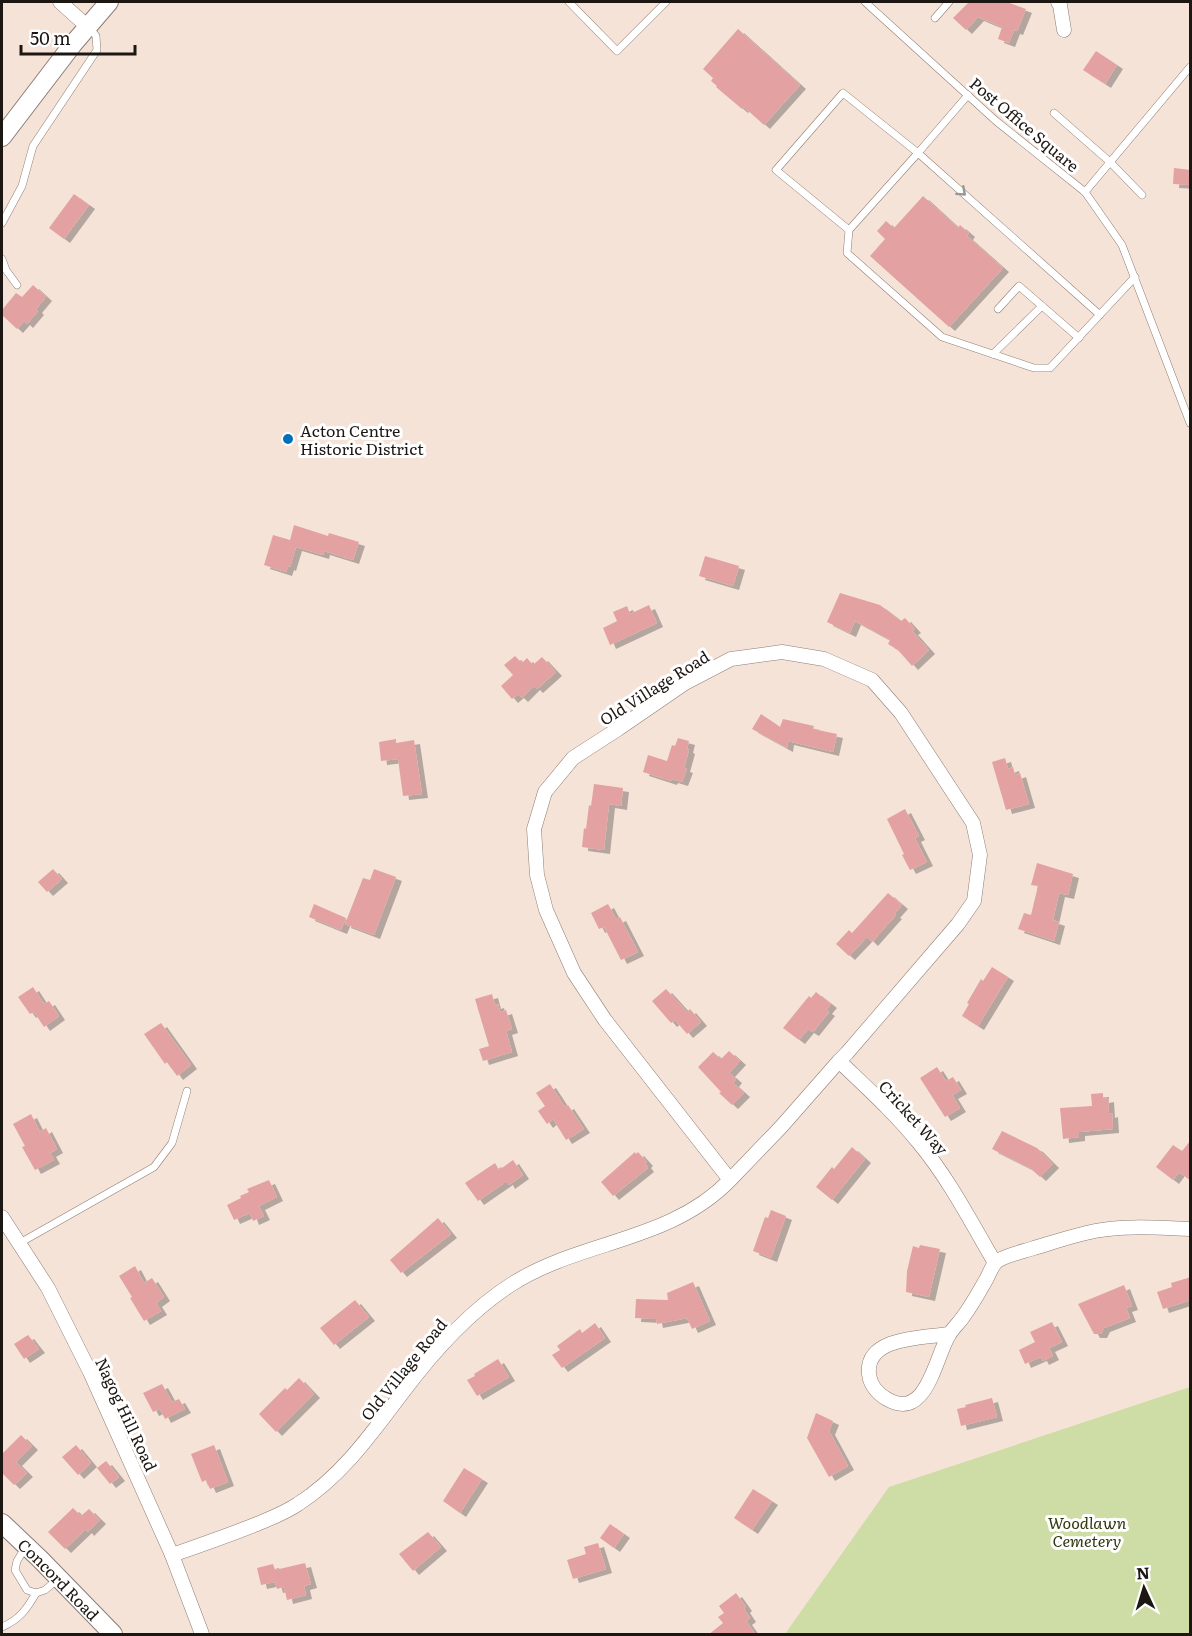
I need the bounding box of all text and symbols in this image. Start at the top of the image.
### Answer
scale bar [21,18,135,56]
text: 50 m [30,24,71,51]
street label: Post Office Square [965,71,1085,177]
one-way arrow [955,185,965,196]
place label: Acton Centre Historic District [300,418,424,460]
marker: Acton Centre Historic District [281,432,295,446]
street label: Old Village Road [594,643,714,730]
street label: Cricket Way [874,1074,955,1160]
street label: Old Village Road [354,1313,452,1425]
street label: Nagog Hill Road [90,1353,164,1475]
park label: Woodlawn Cemetery [1048,1510,1127,1552]
street label: Concord Road [13,1532,105,1626]
north arrow [1114,1558,1174,1618]
text: N [1135,1560,1150,1584]

